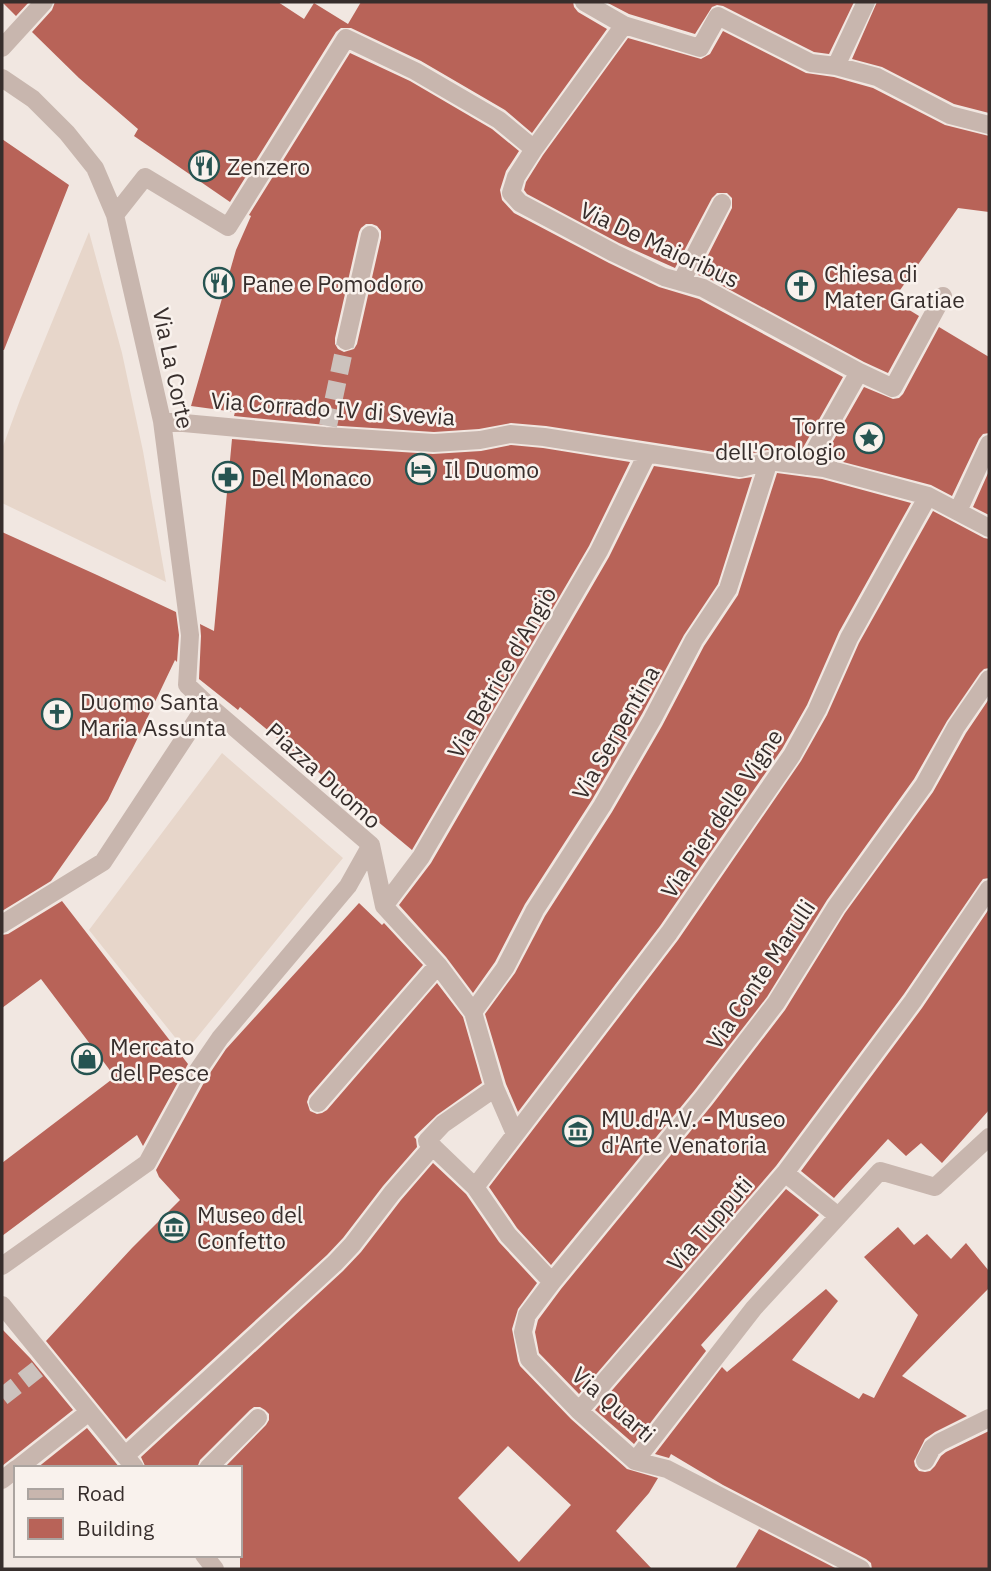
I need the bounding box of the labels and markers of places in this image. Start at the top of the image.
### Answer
restaurant icon: Zenzero [187,149,221,183]
place label: Zenzero [227,151,310,181]
place label: Chiesa di Mater Gratiae [824,258,965,314]
restaurant icon: Pane e Pomodoro [202,266,236,300]
place label: Pane e Pomodoro [242,268,424,298]
church icon: Chiesa di Mater Gratiae [784,269,818,303]
place label: Torre dell'Orologio [715,410,846,466]
place icon: Torre dell'Orologio [852,421,886,455]
hotel icon: Il Duomo [404,452,438,486]
place label: Il Duomo [444,454,539,484]
pharmacy icon: Del Monaco [211,460,245,494]
place label: Del Monaco [251,462,372,492]
place label: Duomo Santa Maria Assunta [80,686,226,742]
church icon: Duomo Santa Maria Assunta [40,697,74,731]
place label: Mercato del Pesce [110,1031,209,1087]
shop icon: Mercato del Pesce [70,1042,104,1076]
place label: MU.d'A.V. - Museo d'Arte Venatoria [601,1103,786,1159]
museum icon: MU.d'A.V. - Museo d'Arte Venatoria [561,1114,595,1148]
place label: Museo del Confetto [197,1199,303,1255]
museum icon: Museo del Confetto [157,1210,191,1244]

